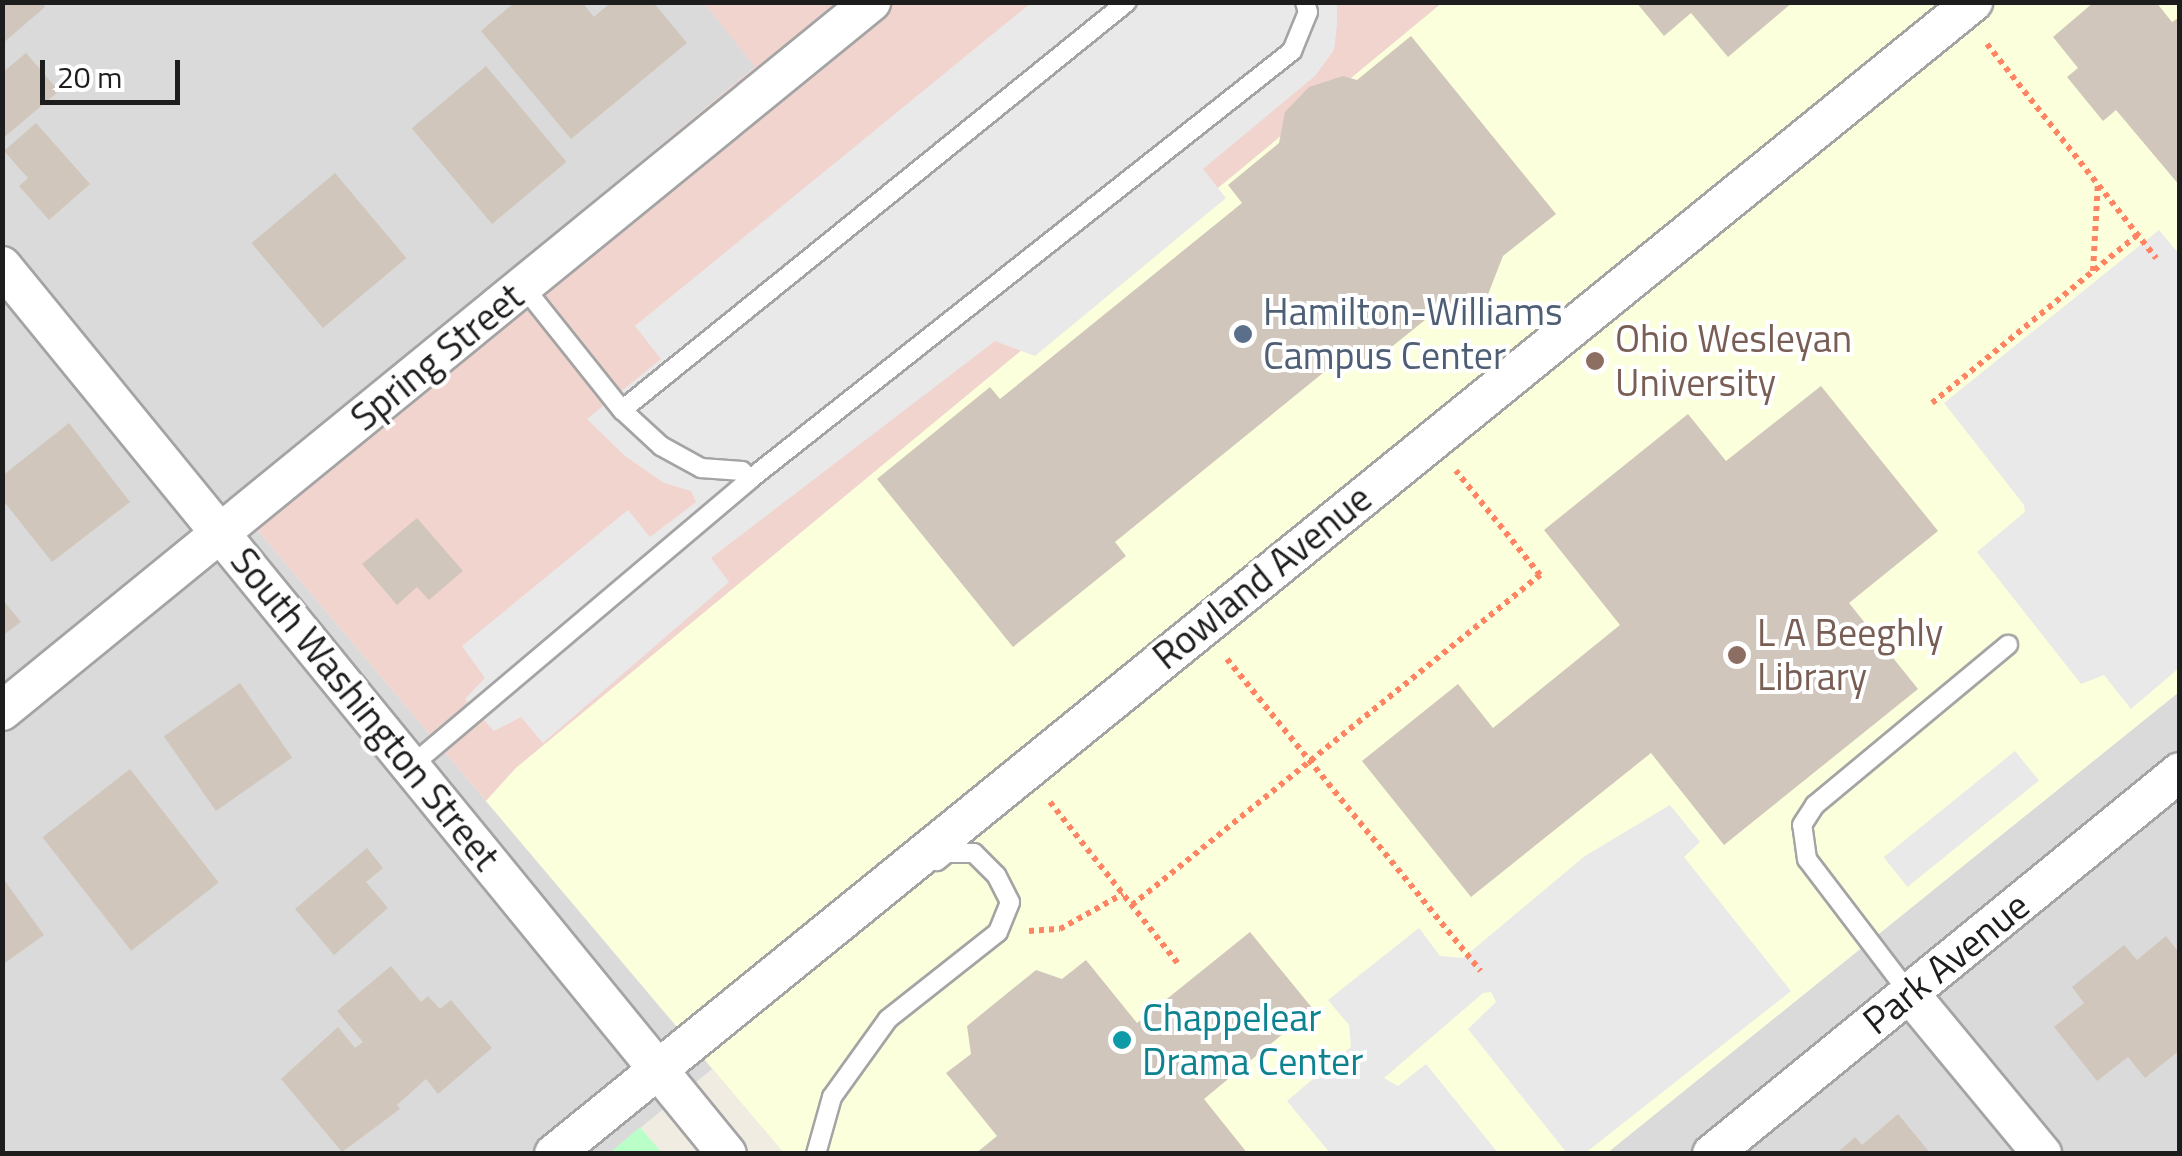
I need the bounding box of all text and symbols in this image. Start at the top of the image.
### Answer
scale bar [45,40,185,102]
text: 20 m [57,54,122,100]
street label: Spring Street [342,274,532,440]
place label: Hamilton-Williams Campus Center [1263,289,1563,378]
place label: Ohio Wesleyan University [1615,316,1852,406]
marker: Hamilton-Williams Campus Center [1232,323,1254,345]
marker: Ohio Wesleyan University [1584,350,1606,372]
street label: Rowland Avenue [1144,475,1380,679]
street label: South Washington Street [221,539,509,879]
place label: L A Beeghly Library [1757,610,1943,699]
marker: L A Beeghly Library [1726,644,1748,666]
street label: Park Avenue [1854,882,2038,1044]
place label: Chappelear Drama Center [1142,995,1363,1084]
marker: Chappelear Drama Center [1111,1029,1133,1051]

